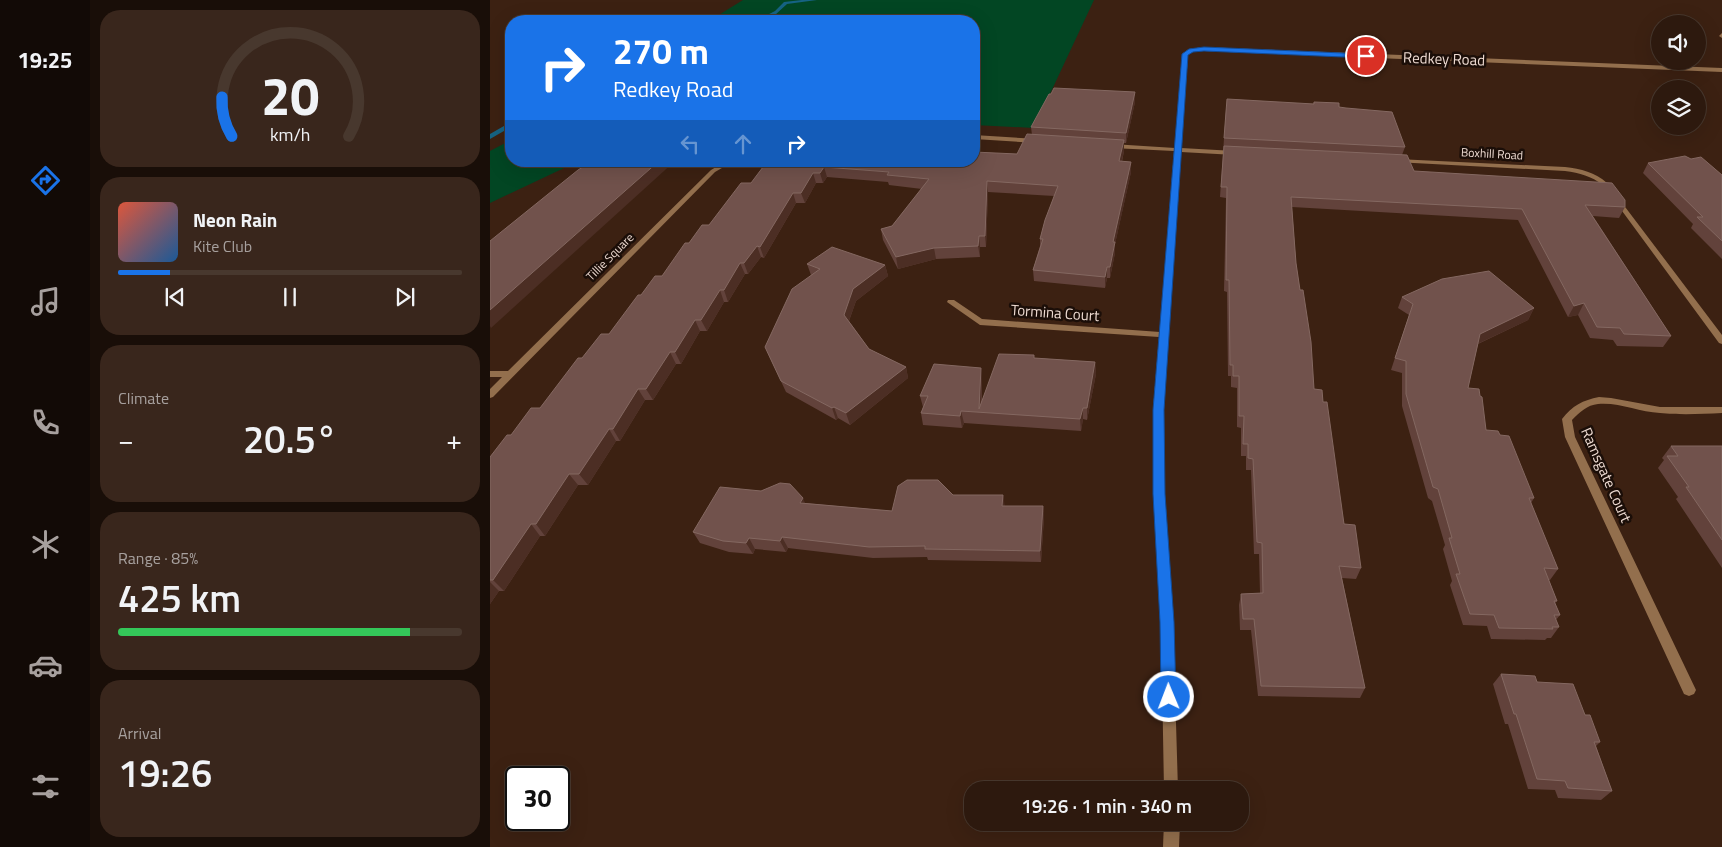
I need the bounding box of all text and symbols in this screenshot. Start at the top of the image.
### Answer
map controls [1651,15,1706,135]
button: sound [1651,15,1706,70]
text: 270 m [613,24,709,78]
icon: right [530,35,595,100]
pin [1345,35,1387,77]
icon: arrive [1352,42,1380,70]
text: 19:25 [18,43,72,77]
street label: Redkey Road [1403,46,1485,71]
text: 20 [261,56,319,135]
text: Redkey Road [613,72,733,106]
button: layers [1651,80,1706,135]
text: km/h [270,121,310,148]
icon: left [676,130,704,158]
icon: ahead [729,130,757,158]
icon: right [782,130,810,158]
street label: Boxhill Road [1460,142,1524,165]
icon: directions [28,163,63,198]
text: Neon Rain [193,205,277,234]
street label: Tillie Square [581,228,638,285]
text: Kite Club [193,234,252,258]
icon: previous [161,283,189,311]
icon: pause [276,283,304,311]
icon: next [391,283,419,311]
icon: music [28,284,63,319]
street label: Tormina Court [1010,298,1101,327]
text: Climate [118,386,169,410]
icon: phone [28,405,63,440]
text: 20.5° [243,410,337,468]
text: − [118,418,134,461]
text: + [446,418,462,461]
street label: Ramsgate Court [1575,424,1638,527]
icon: climate [28,527,63,562]
text: Range · 85% [118,546,198,570]
text: 425 km [118,569,241,627]
icon: car [28,648,63,683]
position arrow [1142,670,1194,722]
text: Arrival [118,721,161,745]
text: 19:26 [118,744,212,802]
speed limit sign: 30 [505,766,570,831]
icon: filters [28,769,63,804]
text: 19:26 · 1 min · 340 m [1021,791,1192,820]

